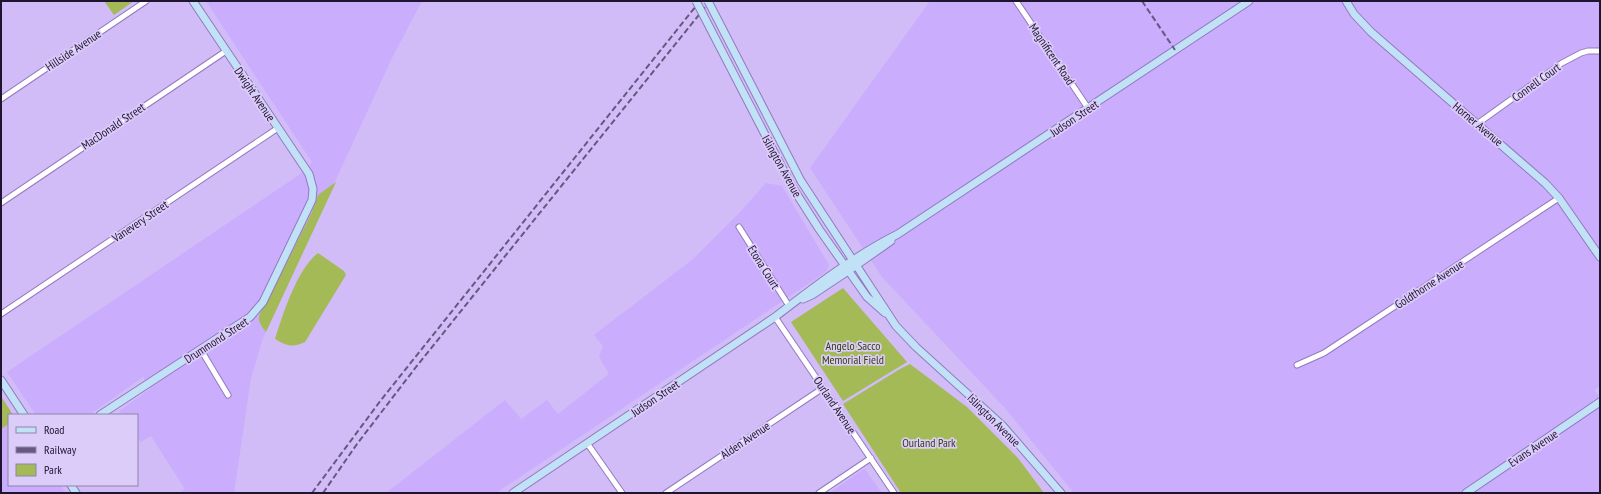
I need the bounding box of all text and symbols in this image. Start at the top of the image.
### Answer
street label: Magnificent Road [1026,20,1078,88]
street label: Hillside Avenue [42,26,104,74]
street label: Connell Court [1509,59,1564,105]
street label: Dwight Avenue [231,64,279,124]
street label: Judson Street [1046,96,1102,140]
street label: MacDonald Street [78,99,148,153]
street label: Horner Avenue [1450,99,1506,149]
street label: Islington Avenue [759,132,805,200]
street label: Vanevery Street [108,196,171,246]
street label: Etona Court [745,242,784,292]
street label: Goldthorne Avenue [1392,256,1466,312]
street label: Drummond Street [181,313,251,366]
park label: Angelo Sacco Memorial Field [822,338,884,367]
street label: Ourland Avenue [810,374,860,436]
street label: Judson Street [627,376,683,420]
street label: Islington Avenue [964,390,1024,450]
legend [8,414,138,486]
street label: Alden Avenue [717,418,773,462]
text: Road [44,422,64,437]
street label: Evans Avenue [1505,426,1561,470]
park label: Ourland Park [902,435,956,450]
text: Railway [44,442,77,457]
text: Park [44,462,62,477]

